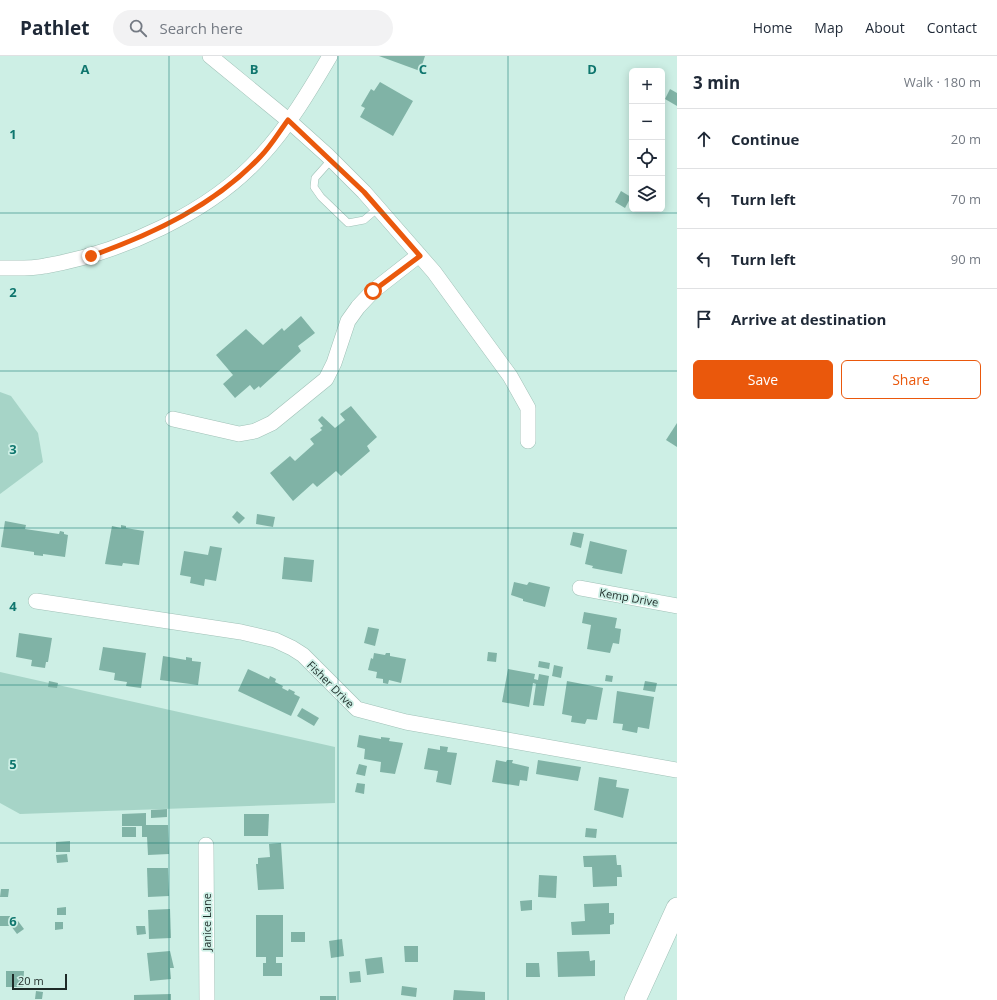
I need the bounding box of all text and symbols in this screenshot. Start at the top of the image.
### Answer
search box [113,10,393,46]
text: Pathlet [20,15,89,41]
icon: search [127,17,149,39]
text: Search here [159,18,243,38]
text: Home [753,18,792,37]
text: Map [814,18,843,37]
text: About [865,18,905,37]
text: Contact [927,18,977,37]
text: A [81,60,90,78]
text: B [250,60,259,78]
text: C [419,60,427,78]
text: D [587,60,597,78]
map controls [629,68,665,212]
button: + [629,68,665,104]
text: 3 min [693,71,740,94]
text: Walk · 180 m [904,73,981,91]
button: − [629,104,665,140]
text: 1 [9,125,17,143]
icon: ahead [693,128,715,150]
text: Continue [731,129,799,149]
text: 20 m [951,130,981,148]
button: locate [629,140,665,176]
button: layers [629,176,665,212]
icon: left [693,188,715,210]
text: Turn left [731,189,796,209]
text: 70 m [951,190,981,208]
route end [82,247,100,265]
icon: left [693,248,715,270]
text: Turn left [731,249,796,269]
text: 90 m [951,250,981,268]
route start [364,282,382,300]
text: 2 [9,283,17,301]
icon: arrive [693,308,715,330]
text: Arrive at destination [731,309,886,329]
button: Save [693,360,833,399]
button: Share [841,360,981,399]
text: 3 [9,440,17,458]
street label: Kemp Drive [598,584,660,610]
text: 4 [9,597,17,615]
street label: Fisher Drive [304,657,358,711]
text: 5 [9,755,17,773]
street label: Janice Lane [199,893,214,952]
text: 6 [9,912,17,930]
scale bar [12,972,67,991]
text: 20 m [18,973,44,988]

